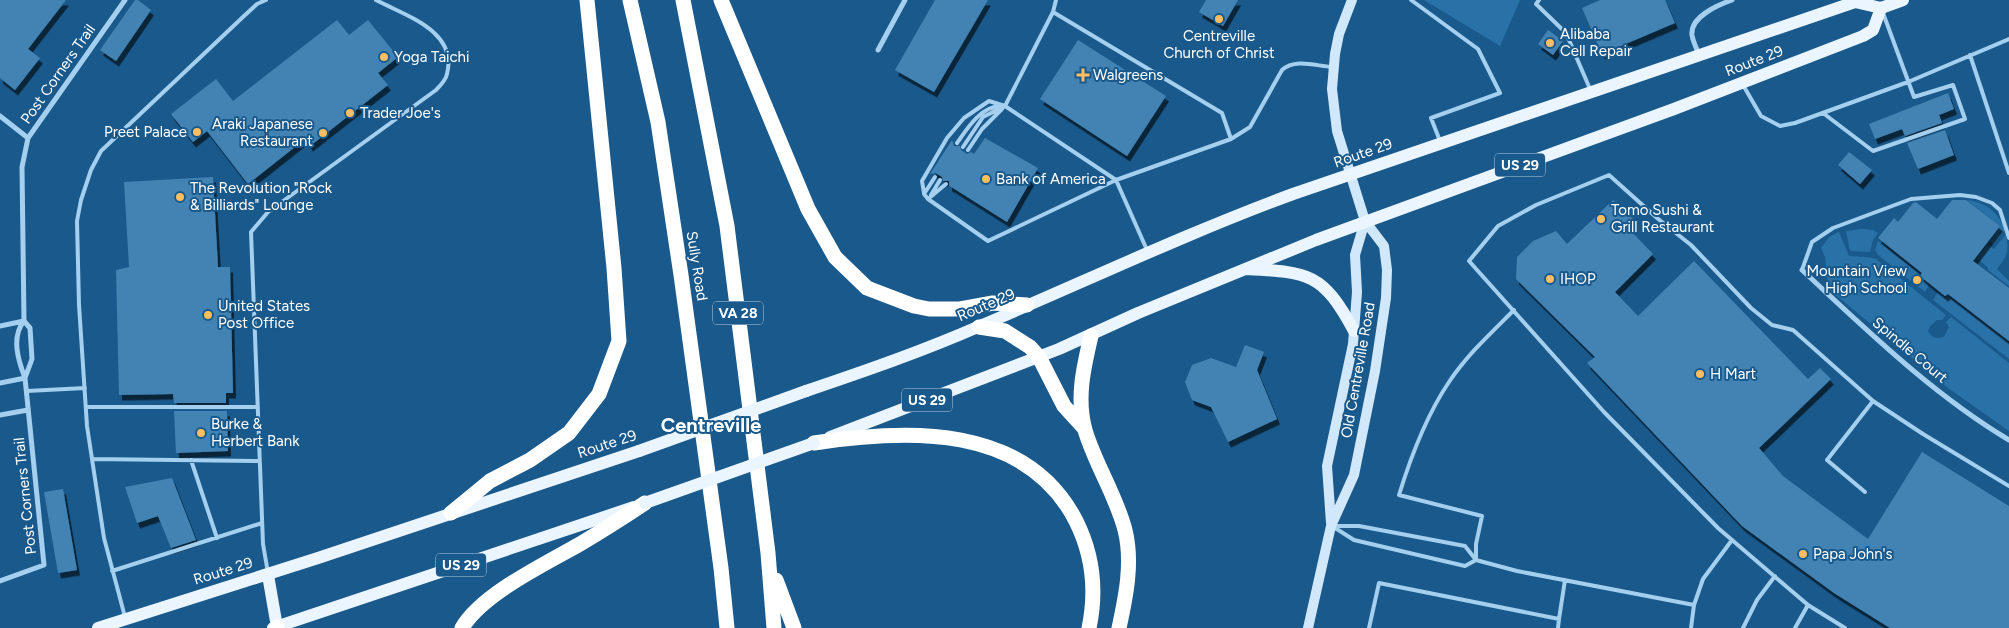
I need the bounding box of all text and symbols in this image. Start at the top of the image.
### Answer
marker: Centreville Church of Christ [1213,13,1225,25]
street label: Post Corners Trail [17,21,99,127]
place label: Alibaba Cell Repair [1560,25,1632,60]
place label: Centreville Church of Christ [1163,27,1275,62]
marker: Alibaba Cell Repair [1544,37,1556,49]
street label: Route 29 [1722,42,1786,80]
place label: Yoga Taichi [394,48,469,66]
marker: Yoga Taichi [378,51,390,63]
place label: Walgreens [1093,66,1163,84]
marker: Walgreens [1077,69,1089,81]
place label: Trader Joe's [360,104,441,122]
marker: Trader Joe's [344,107,356,119]
place label: Araki Japanese Restaurant [212,115,313,150]
place label: Preet Palace [104,123,187,141]
marker: Preet Palace [191,126,203,138]
marker: Araki Japanese Restaurant [317,127,329,139]
street label: Route 29 [1331,135,1395,171]
road number: US 29 [1495,154,1545,176]
place label: Bank of America [996,170,1106,188]
marker: Bank of America [980,173,992,185]
place label: The Revolution "Rock & Billiards" Lounge [190,179,333,214]
marker: The Revolution "Rock & Billiards" Lounge [174,191,186,203]
place label: Tomo Sushi & Grill Restaurant [1611,201,1715,236]
marker: Tomo Sushi & Grill Restaurant [1595,213,1607,225]
street label: Sully Road [683,230,711,302]
place label: Mountain View High School [1806,262,1907,297]
place label: IHOP [1560,270,1596,288]
marker: IHOP [1544,273,1556,285]
marker: Mountain View High School [1911,274,1923,286]
street label: Route 29 [954,285,1018,325]
place label: United States Post Office [218,297,310,332]
street label: Old Centreville Road [1337,301,1379,439]
road number: VA 28 [713,302,763,324]
marker: United States Post Office [202,309,214,321]
street label: Spindle Court [1869,313,1951,387]
place label: H Mart [1710,365,1756,383]
marker: H Mart [1694,368,1706,380]
road number: US 29 [902,388,952,412]
district label: Centreville [661,413,761,437]
place label: Burke & Herbert Bank [211,415,300,450]
street label: Route 29 [575,426,639,462]
marker: Burke & Herbert Bank [195,427,207,439]
street label: Post Corners Trail [10,437,40,555]
place label: Papa John's [1813,545,1893,563]
marker: Papa John's [1797,548,1809,560]
street label: Route 29 [191,553,255,589]
road number: US 29 [436,554,486,576]

